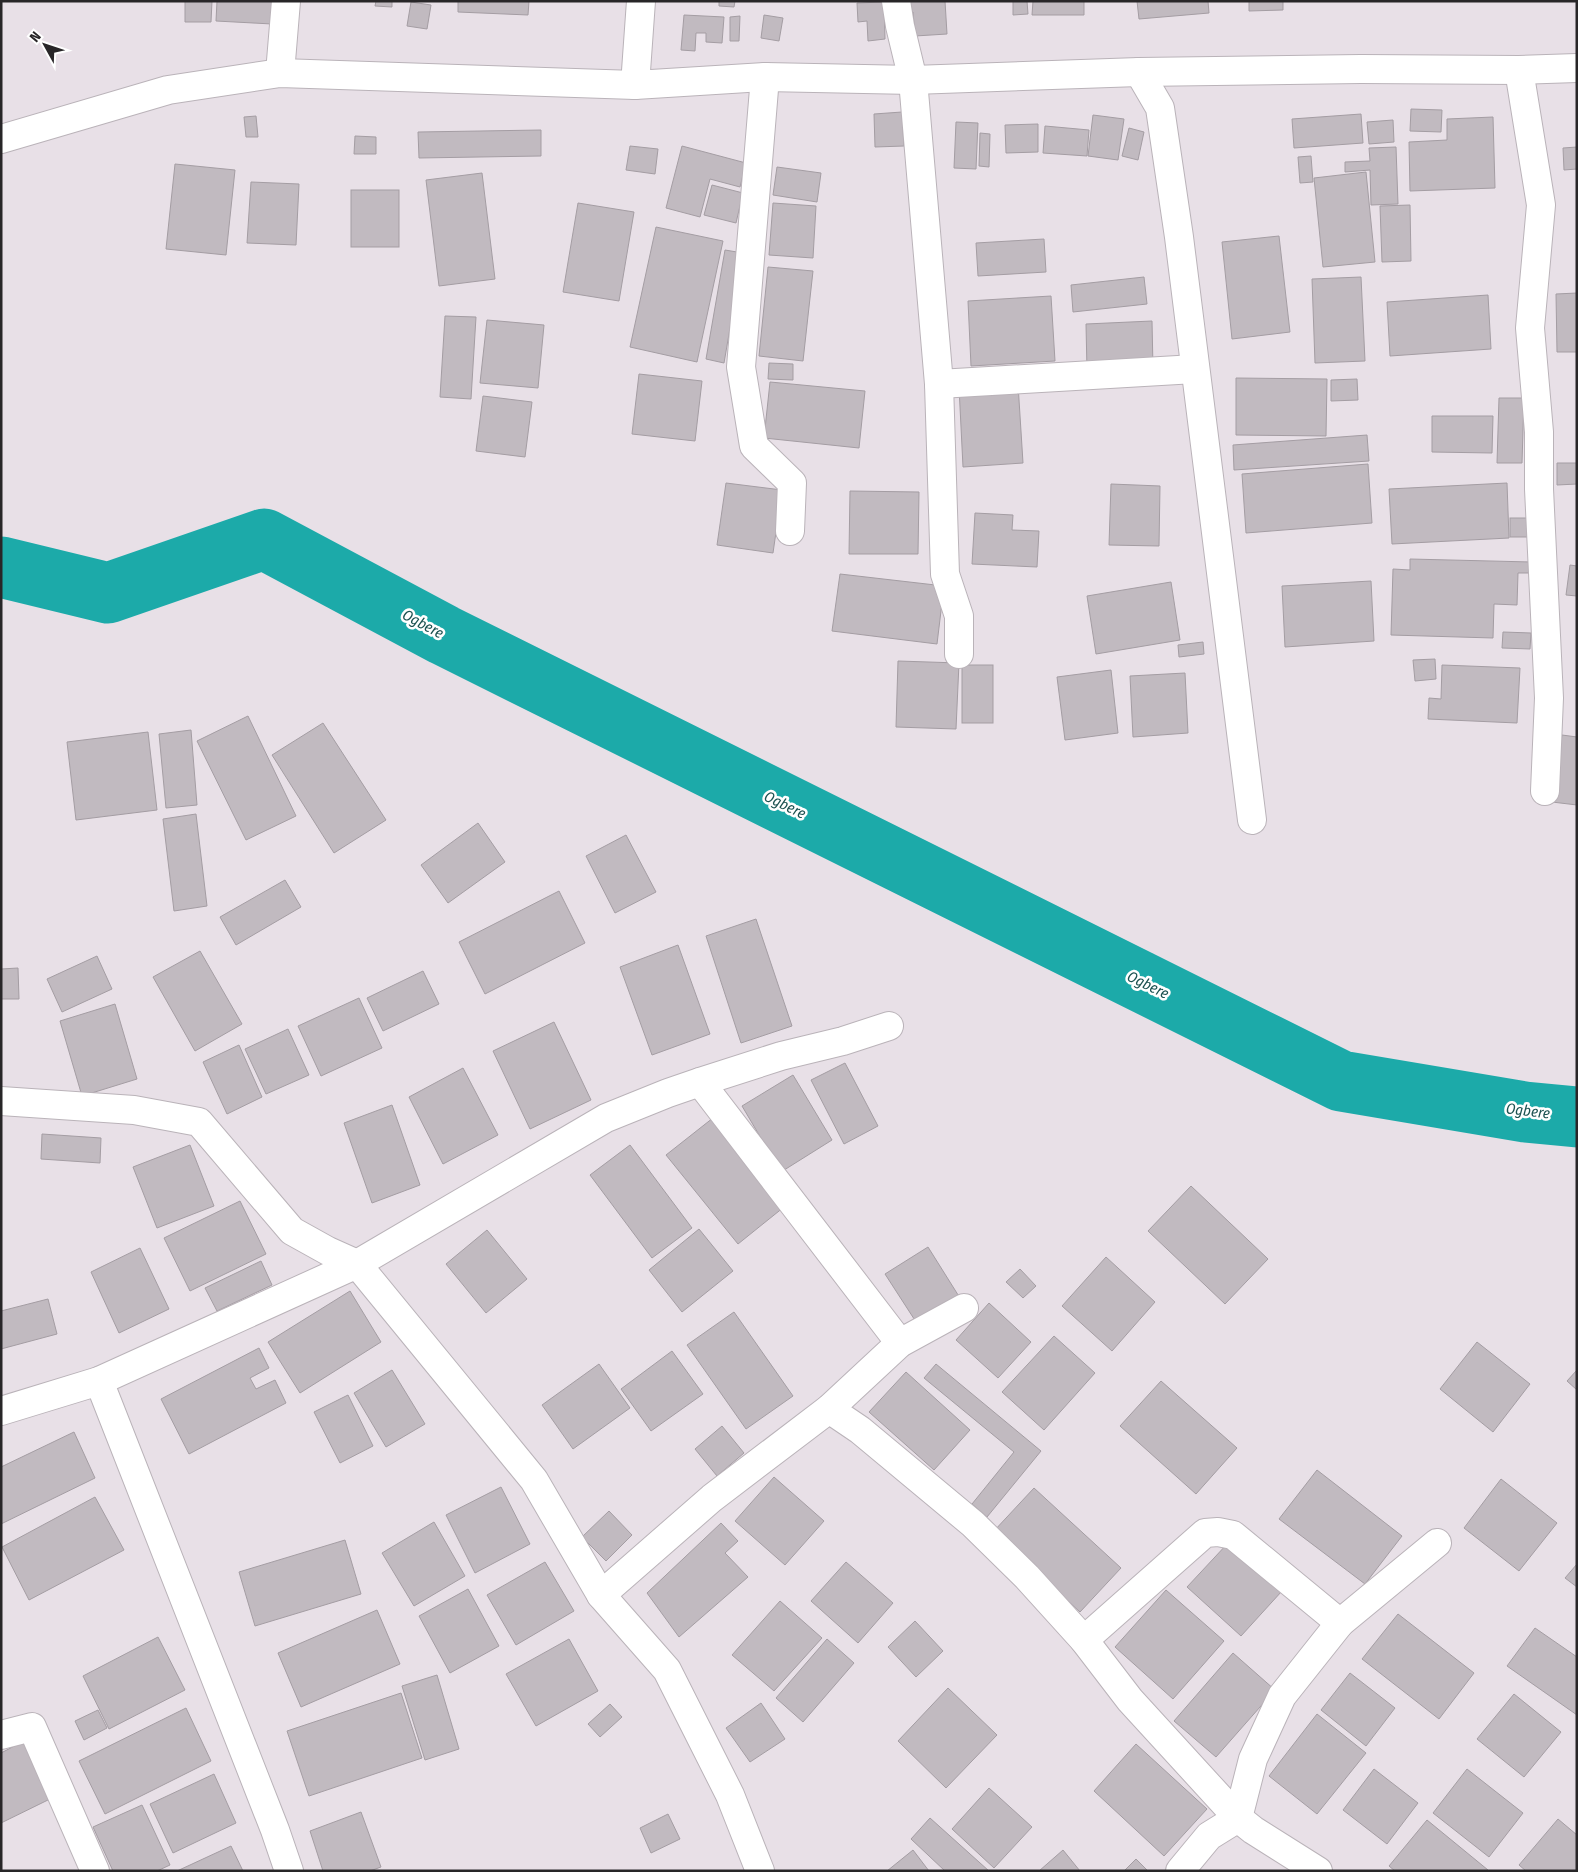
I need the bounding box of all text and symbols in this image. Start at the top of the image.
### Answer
north arrow [20,20,70,70]
text: N [26,28,45,46]
water label: Ogbere [399,606,447,642]
water label: Ogbere [761,787,809,823]
water label: Ogbere [1124,967,1172,1003]
water label: Ogbere [1505,1099,1551,1123]

